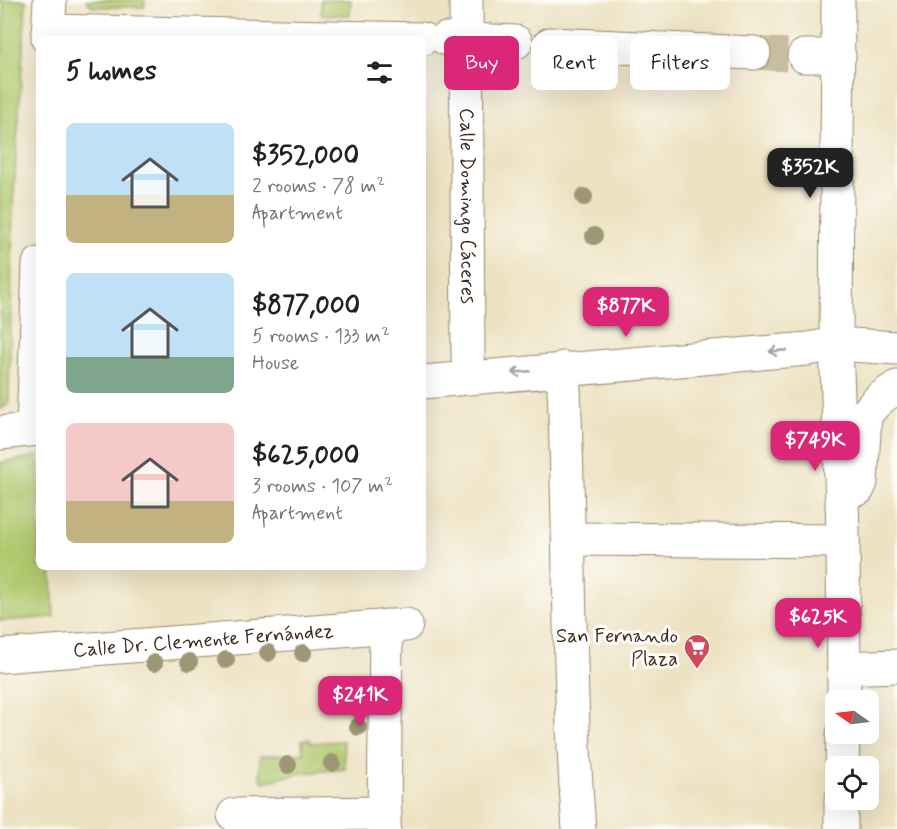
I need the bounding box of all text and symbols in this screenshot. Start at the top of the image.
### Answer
chip: Buy [444,36,519,90]
chip: Rent [531,36,618,90]
chip: Filters [630,36,730,90]
text: 5 homes [66,55,157,89]
icon: filters [363,56,396,89]
street label: Calle Domingo Cáceres [453,108,481,304]
text: $352,000 [252,139,359,173]
icon: home [114,147,186,219]
pin: $352K [768,148,852,199]
text: $352K [781,154,839,181]
text: 2 rooms · 78 m² [252,173,385,200]
text: Apartment [252,200,343,227]
pin: $877K [584,287,668,338]
text: $877,000 [252,289,360,323]
text: $877K [597,293,655,320]
icon: home [114,297,186,369]
text: 5 rooms · 133 m² [252,323,390,350]
one-way arrow [768,346,788,357]
text: House [252,350,299,377]
one-way arrow [511,367,531,378]
pin: $749K [773,421,857,472]
text: $749K [785,427,845,454]
text: $625,000 [252,439,359,473]
icon: home [114,447,186,519]
text: 3 rooms · 107 m² [252,473,393,500]
text: Apartment [252,500,343,527]
pin: $625K [776,598,860,649]
text: $625K [789,604,847,631]
street label: Calle Dr. Clemente Fernández [72,617,335,664]
place label: San Fernando Plaza [556,623,678,673]
supermarket icon: San Fernando Plaza [682,632,712,670]
pin: $241K [318,676,402,727]
text: $241K [332,682,388,709]
north arrow [825,690,879,744]
map controls [825,690,879,810]
button: locate [825,756,879,810]

